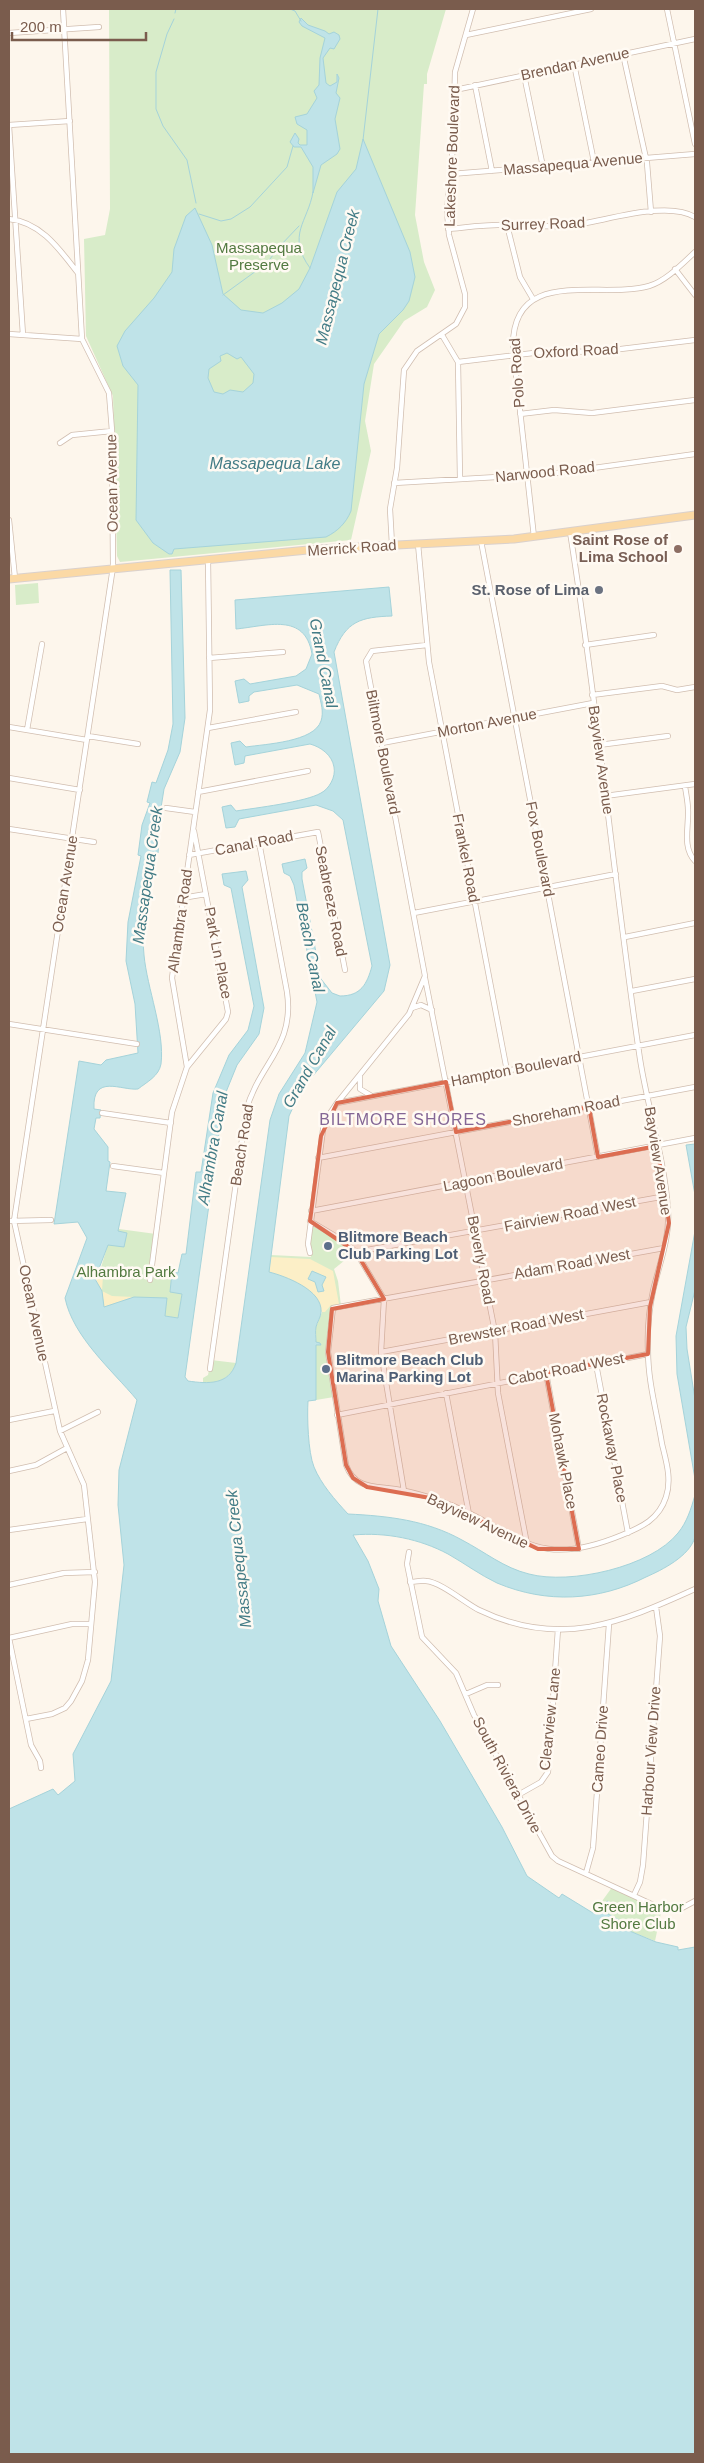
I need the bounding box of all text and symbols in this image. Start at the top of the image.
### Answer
scale bar [12,10,146,42]
text: 200 m [20,18,62,35]
street label: Brendan Avenue [519,44,631,83]
street label: Lakeshore Boulevard [441,85,462,227]
street label: Massapequa Avenue [503,149,643,178]
water label: Massapequa Creek [312,207,363,346]
street label: Surrey Road [501,214,585,233]
park label: Massapequa Preserve [216,239,303,273]
street label: Polo Road [506,337,527,409]
street label: Oxford Road [533,340,619,361]
street label: Ocean Avenue [102,434,121,532]
water label: Massapequa Lake [210,455,340,472]
street label: Narwood Road [494,458,596,485]
place label: Saint Rose of Lima School [572,531,669,565]
street label: Merrick Road [307,536,397,559]
marker: Saint Rose of Lima School [672,543,684,555]
place label: St. Rose of Lima [471,581,590,598]
marker: St. Rose of Lima [593,584,605,596]
water label: Grand Canal [307,617,341,710]
street label: Biltmore Boulevard [363,688,404,816]
street label: Bayview Avenue [585,704,618,815]
street label: Morton Avenue [436,705,538,740]
street label: Fox Boulevard [523,800,558,898]
water label: Massapequa Creek [129,804,166,945]
street label: Frankel Road [450,812,483,904]
street label: Canal Road [213,827,294,858]
street label: Ocean Avenue [48,834,81,934]
street label: Seabreeze Road [312,844,351,958]
street label: Alhambra Road [164,868,195,974]
water label: Beach Canal [293,901,328,994]
street label: Park Ln Place [201,905,236,1000]
water label: Grand Canal [279,1023,340,1111]
street label: Hampton Boulevard [449,1048,583,1090]
water label: Alhambra Canal [194,1090,231,1207]
street label: Shoreham Road [511,1092,621,1129]
street label: Beach Road [227,1103,256,1187]
street label: Bayview Avenue [642,1105,675,1216]
district label: BILTMORE SHORES [319,1111,487,1128]
street label: Lagoon Boulevard [442,1155,564,1194]
street label: Fairview Road West [503,1192,638,1235]
street label: Beverly Road [465,1214,498,1306]
place label: Blitmore Beach Club Parking Lot [338,1228,458,1262]
marker: Blitmore Beach Club Parking Lot [322,1240,334,1252]
street label: Adam Road West [513,1245,632,1282]
street label: Ocean Avenue [16,1263,53,1363]
park label: Alhambra Park [76,1263,176,1280]
street label: Brewster Road West [447,1305,586,1348]
street label: Cabot Road West [506,1349,626,1388]
place label: Blitmore Beach Club Marina Parking Lot [336,1351,484,1385]
marker: Blitmore Beach Club Marina Parking Lot [320,1363,332,1375]
street label: Rockaway Place [594,1392,631,1504]
street label: Mohawk Place [546,1411,581,1510]
water label: Massapequa Creek [223,1488,254,1629]
street label: Bayview Avenue [425,1490,532,1551]
street label: Clearview Lane [536,1667,563,1771]
street label: Harbour View Drive [637,1686,664,1816]
street label: Cameo Drive [588,1705,611,1793]
street label: South Riviera Drive [470,1714,545,1836]
park label: Green Harbor Shore Club [592,1898,684,1932]

